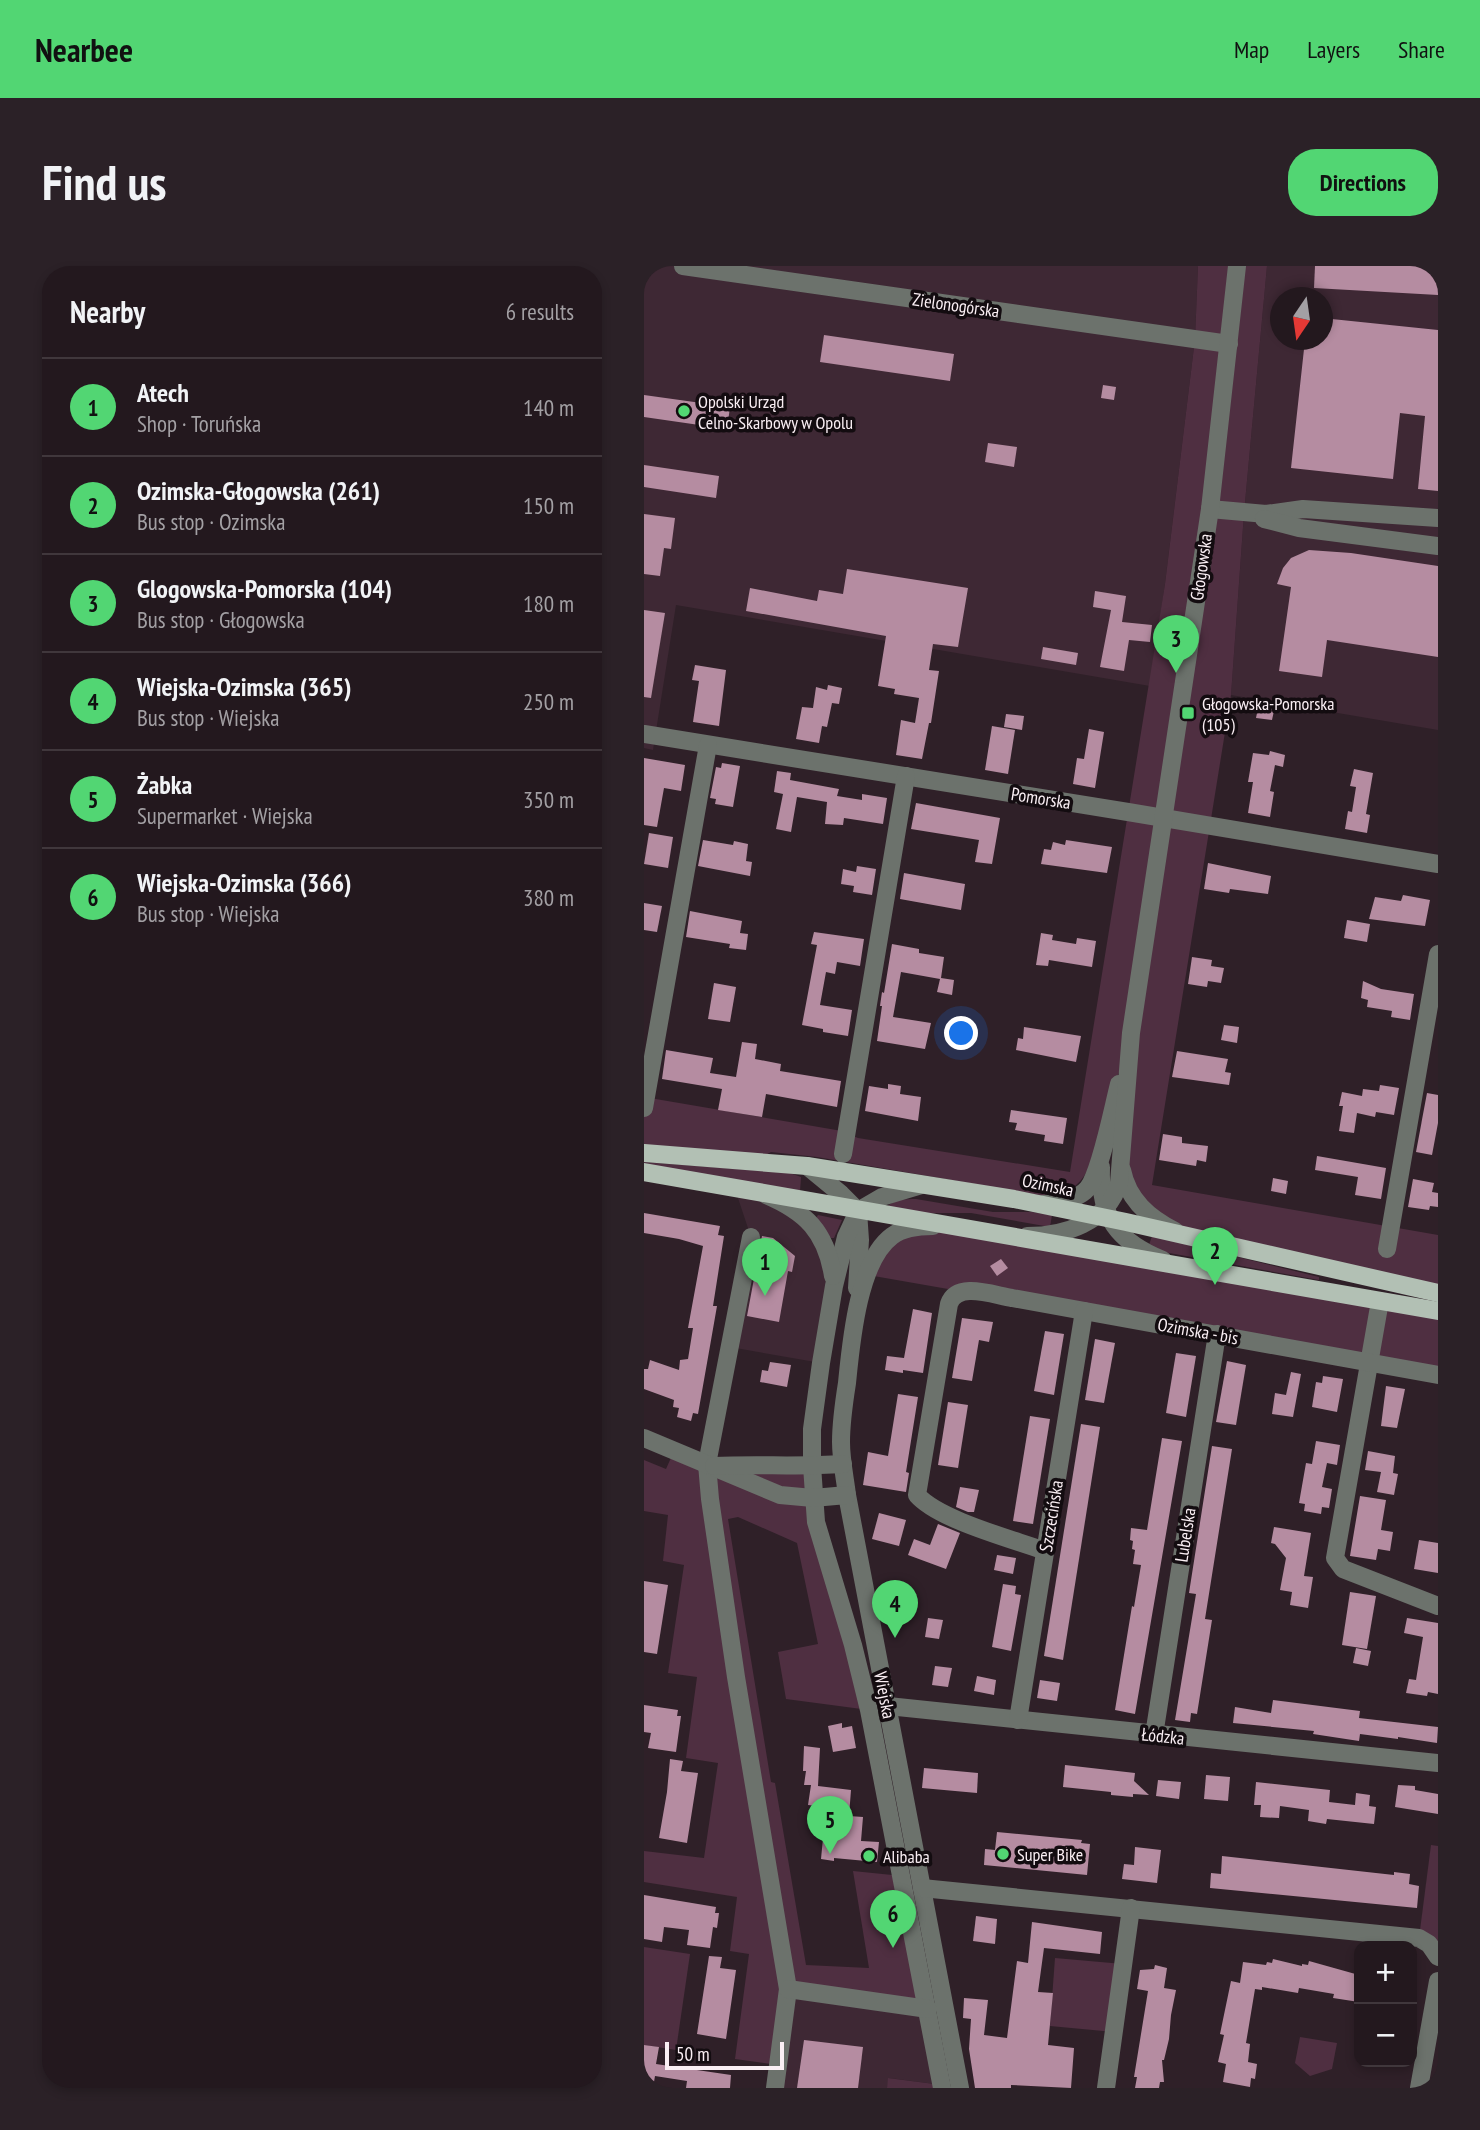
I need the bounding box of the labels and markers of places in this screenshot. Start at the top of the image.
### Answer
place label: Opolski Urząd Celno-Skarbowy w Opolu [698,390,853,434]
marker: Opolski Urząd Celno-Skarbowy w Opolu [676,403,692,419]
pin: 3 [1153,615,1199,673]
place label: Głogowska-Pomorska (105) [1202,692,1334,736]
marker: Głogowska-Pomorska (105) [1180,705,1196,721]
pin: 2 [1192,1227,1238,1285]
pin: 1 [742,1238,788,1296]
pin: 4 [872,1580,918,1638]
pin: 5 [807,1796,853,1854]
place label: Super Bike [1017,1843,1083,1866]
place label: Alibaba [883,1845,930,1868]
marker: Super Bike [995,1846,1011,1862]
marker: Alibaba [861,1848,877,1864]
pin: 6 [870,1890,916,1948]

